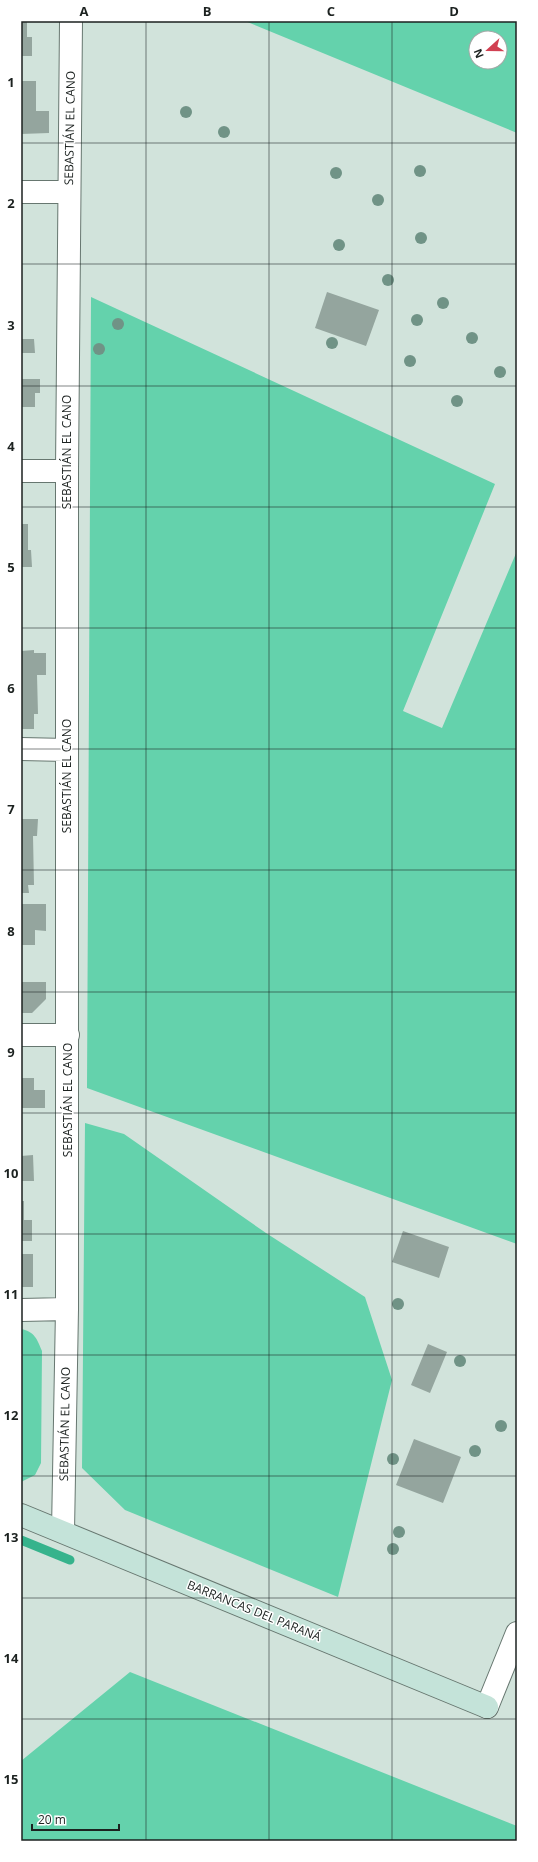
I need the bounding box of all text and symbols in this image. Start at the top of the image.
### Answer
text: A [80,2,89,20]
text: B [203,2,212,20]
text: C [327,2,335,20]
text: D [449,2,459,20]
north arrow [468,30,508,70]
text: N [470,47,487,61]
street label: SEBASTIÁN EL CANO [60,71,79,185]
text: 1 [7,73,15,91]
text: 2 [7,194,15,212]
text: 3 [7,316,15,334]
street label: SEBASTIÁN EL CANO [58,395,75,509]
text: 4 [7,437,15,455]
text: 5 [7,558,15,576]
text: 6 [7,679,15,697]
street label: SEBASTIÁN EL CANO [58,719,75,833]
text: 7 [7,800,15,818]
text: 8 [7,922,15,940]
text: 9 [7,1043,15,1061]
street label: SEBASTIÁN EL CANO [59,1043,76,1157]
text: 10 [4,1164,18,1182]
text: 11 [4,1285,18,1303]
street label: SEBASTIÁN EL CANO [55,1367,74,1481]
text: 12 [4,1406,19,1424]
text: 13 [4,1528,18,1546]
street label: BARRANCAS DEL PARANÁ [185,1576,324,1645]
text: 14 [4,1649,19,1667]
text: 15 [4,1770,18,1788]
scale bar [32,1806,119,1832]
text: 20 m [38,1811,66,1828]

